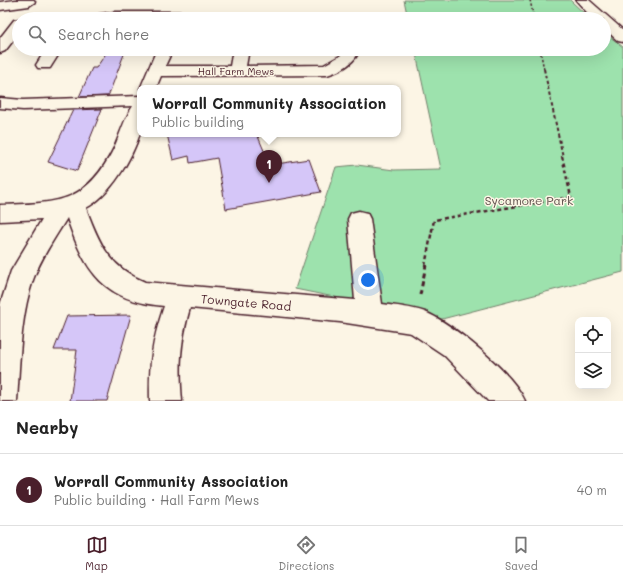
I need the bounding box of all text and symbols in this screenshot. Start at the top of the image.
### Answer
search box [12,12,611,56]
icon: search [26,23,48,45]
text: Search here [58,24,149,44]
street label: Hall Farm Mews [198,64,274,78]
popup [137,85,401,137]
text: Worrall Community Association [152,93,386,113]
text: Public building [152,113,244,130]
pin: 1 [256,150,282,183]
park label: Sycamore Park [485,192,573,208]
your location [358,270,378,290]
street label: Towngate Road [200,290,292,314]
map controls [575,317,611,389]
button: locate [575,317,611,353]
button: layers [575,353,611,389]
text: Nearby [16,416,78,438]
text: Worrall Community Association [54,471,288,491]
text: 1 [26,481,32,498]
text: 40 m [577,481,607,498]
text: Public building · Hall Farm Mews [54,491,259,508]
tab: Map [85,534,108,573]
tab: Directions [278,534,334,573]
tab: Saved [505,534,538,573]

